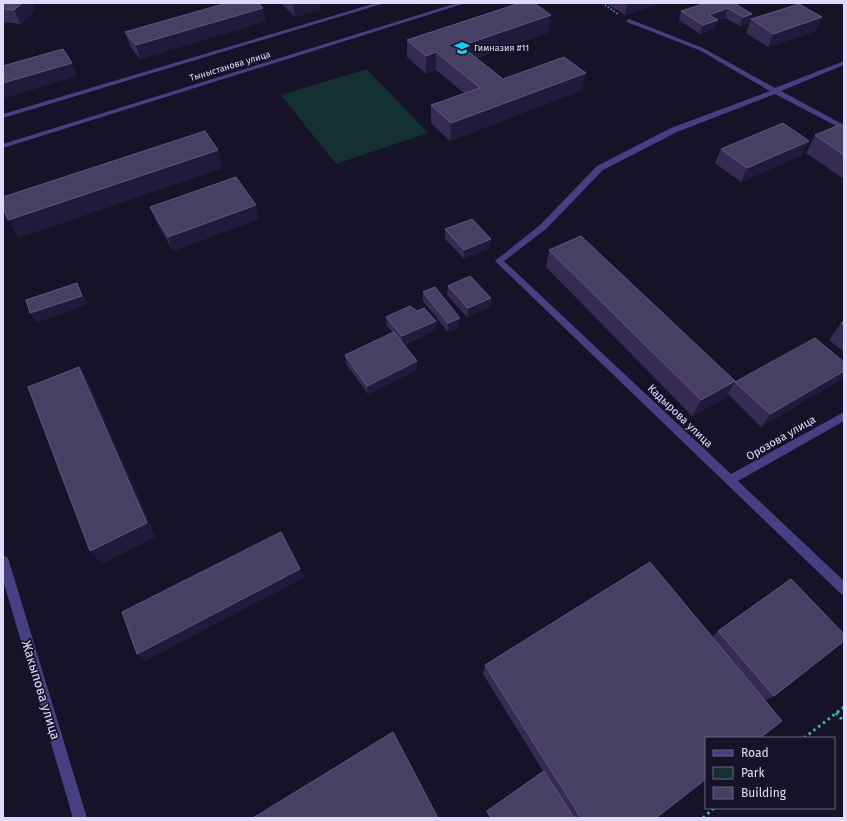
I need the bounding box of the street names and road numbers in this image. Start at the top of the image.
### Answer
street label: Тыныстанова улица [188,49,272,83]
street label: Кадырова улица [645,382,715,450]
street label: Орозова улица [744,413,818,463]
street label: Жакыпова улица [19,638,63,742]

